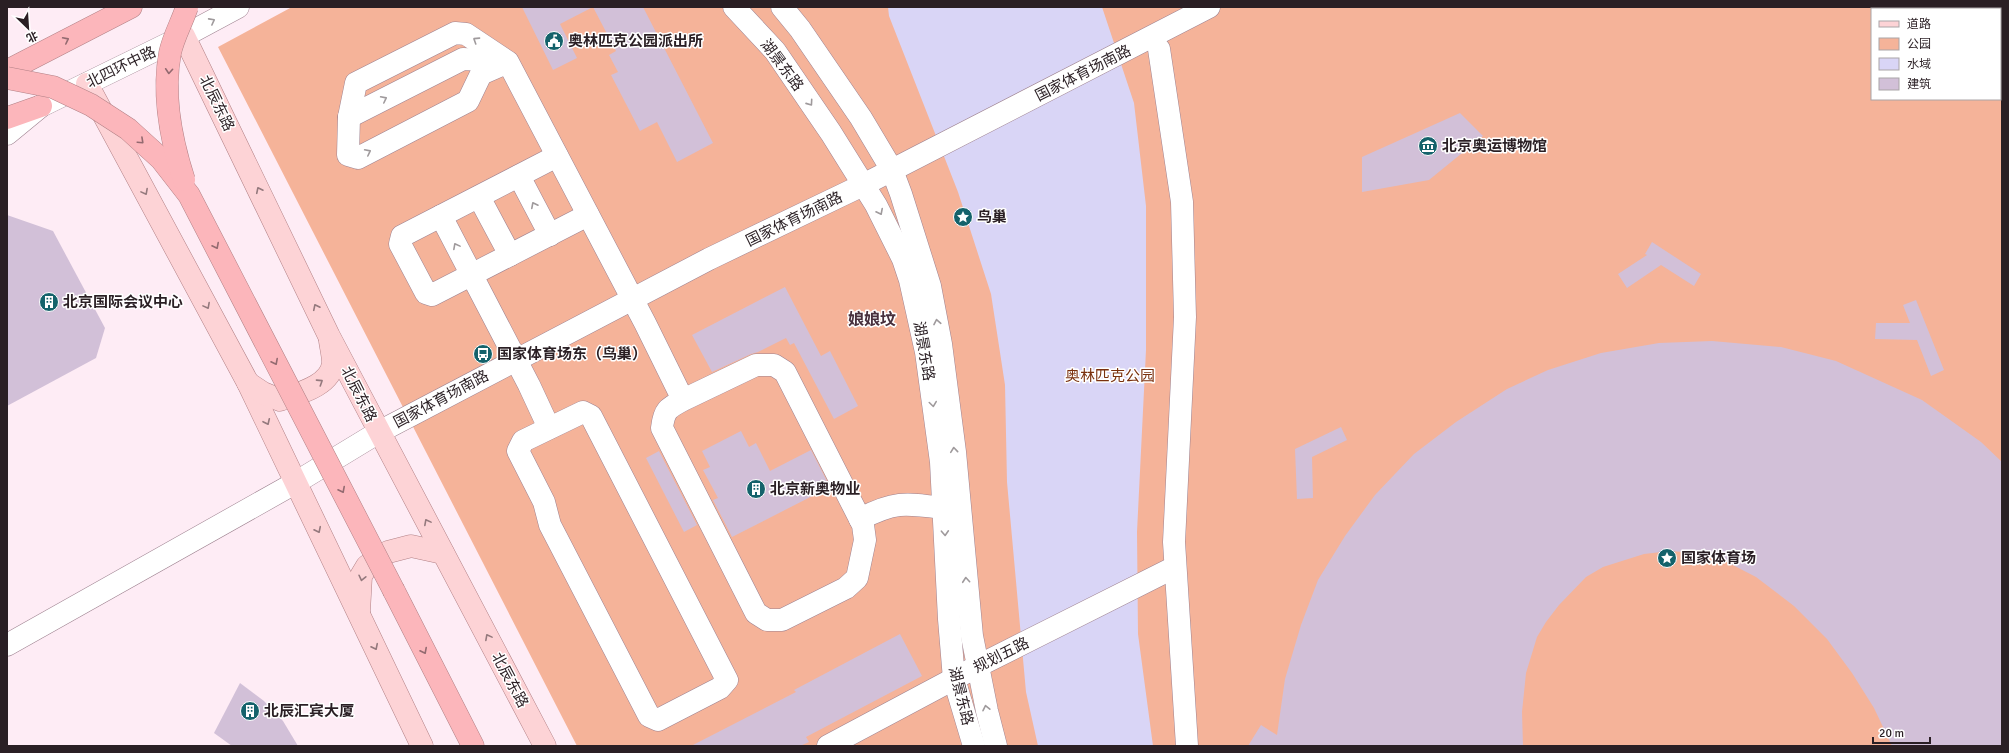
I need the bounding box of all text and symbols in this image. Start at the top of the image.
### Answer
north arrow [8,8,48,48]
legend [1871,8,2001,100]
text: 道路 [1907,17,1931,32]
one-way arrow [208,18,215,26]
text: 北 [24,28,40,45]
public building icon: 奥林匹克公园派出所 [543,30,565,52]
place label: 奥林匹克公园派出所 [568,32,703,50]
street label: 湖景东路 [757,36,807,94]
text: 公园 [1907,37,1931,52]
one-way arrow [62,38,70,45]
one-way arrow [473,38,480,45]
street label: 国家体育场南路 [1032,41,1134,105]
street label: 北四环中路 [83,42,159,92]
text: 水域 [1907,57,1931,72]
one-way arrow [164,68,173,74]
street label: 北辰东路 [196,72,238,134]
text: 建筑 [1907,77,1931,92]
one-way arrow [380,97,387,104]
one-way arrow [805,99,813,106]
museum icon: 北京奥运博物馆 [1417,135,1439,157]
one-way arrow [137,136,144,143]
place label: 北京奥运博物馆 [1442,137,1547,155]
one-way arrow [364,150,372,157]
one-way arrow [256,187,264,195]
one-way arrow [141,188,148,195]
street label: 国家体育场南路 [743,188,845,250]
one-way arrow [531,202,539,210]
place icon: 鸟巢 [952,206,974,228]
one-way arrow [875,208,883,216]
place label: 鸟巢 [977,208,1007,226]
one-way arrow [211,242,218,249]
one-way arrow [453,242,461,250]
building icon: 北京国际会议中心 [38,291,60,313]
place label: 北京国际会议中心 [63,293,183,311]
one-way arrow [203,302,210,310]
one-way arrow [313,304,321,312]
district label: 娘娘坟 [848,310,896,330]
one-way arrow [933,319,942,325]
street label: 湖景东路 [910,320,938,382]
bus stop icon: 国家体育场东（鸟巢） [472,343,494,365]
place label: 国家体育场东（鸟巢） [497,345,647,363]
one-way arrow [271,357,278,365]
street label: 北辰东路 [337,363,381,425]
street label: 国家体育场南路 [390,366,492,432]
park label: 奥林匹克公园 [1065,367,1155,385]
one-way arrow [316,379,323,387]
one-way arrow [928,400,937,407]
one-way arrow [262,418,270,425]
one-way arrow [950,447,959,454]
building icon: 北京新奥物业 [745,478,767,500]
place label: 北京新奥物业 [770,480,860,498]
one-way arrow [337,485,344,493]
one-way arrow [424,519,432,526]
one-way arrow [313,526,321,534]
one-way arrow [940,530,949,536]
place icon: 国家体育场 [1656,547,1678,569]
place label: 国家体育场 [1681,549,1756,567]
one-way arrow [359,575,367,582]
one-way arrow [961,577,970,583]
street label: 规划五路 [970,633,1032,677]
one-way arrow [485,634,492,641]
one-way arrow [370,643,378,651]
one-way arrow [420,646,427,654]
street label: 北辰东路 [488,649,532,711]
street label: 湖景东路 [945,665,977,727]
building icon: 北辰汇宾大厦 [239,700,261,722]
place label: 北辰汇宾大厦 [264,702,354,720]
one-way arrow [983,705,991,711]
scale bar [1873,719,1930,745]
text: 20 m [1879,726,1904,741]

